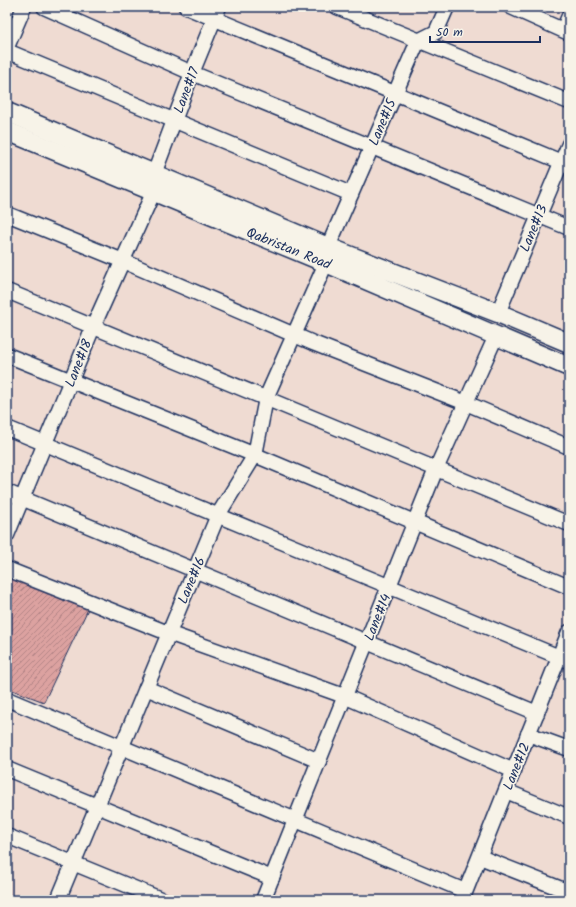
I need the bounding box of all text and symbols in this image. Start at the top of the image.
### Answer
scale bar [430,18,540,44]
text: 50 m [436,23,463,42]
street label: Lane#17 [168,64,206,117]
street label: Lane#15 [363,94,403,149]
street label: Lane#13 [514,201,554,255]
street label: Qabristan Road [243,222,335,276]
street label: Lane#18 [59,336,99,391]
street label: Lane#16 [172,553,212,607]
street label: Lane#14 [358,590,397,644]
street label: Lane#12 [497,739,536,794]

